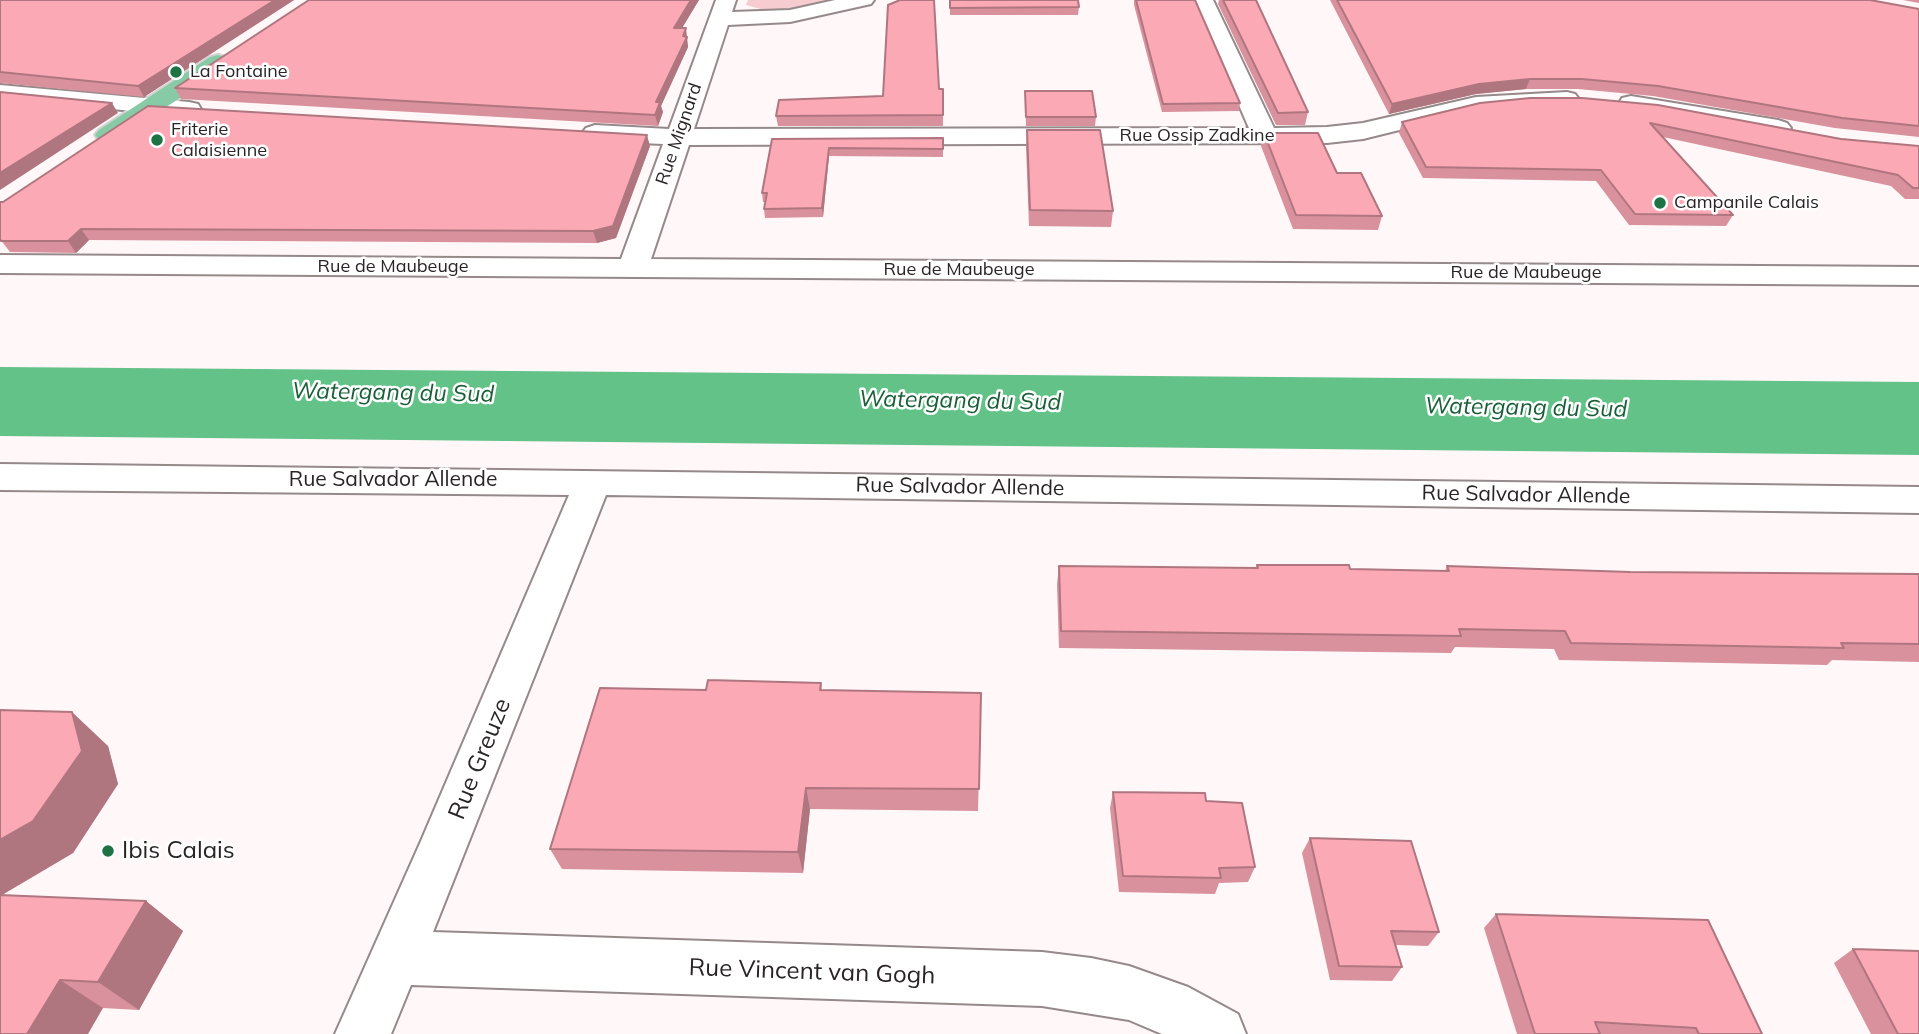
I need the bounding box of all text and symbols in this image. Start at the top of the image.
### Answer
place label: La Fontaine [190,61,288,83]
marker: La Fontaine [168,64,184,80]
street label: Rue Mignard [651,80,707,188]
place label: Friterie Calaisienne [171,119,267,162]
street label: Rue Ossip Zadkine [1120,125,1274,147]
marker: Friterie Calaisienne [149,132,165,148]
place label: Campanile Calais [1674,192,1819,214]
marker: Campanile Calais [1652,195,1668,211]
street label: Rue de Maubeuge [318,256,468,278]
street label: Rue de Maubeuge [884,259,1034,281]
street label: Rue de Maubeuge [1451,262,1601,284]
water label: Watergang du Sud [292,377,494,409]
water label: Watergang du Sud [859,385,1061,417]
water label: Watergang du Sud [1425,392,1627,424]
street label: Rue Salvador Allende [289,467,497,493]
street label: Rue Salvador Allende [855,473,1065,501]
street label: Rue Salvador Allende [1421,481,1631,509]
street label: Rue Greuze [443,694,517,824]
place label: Ibis Calais [122,837,235,865]
marker: Ibis Calais [100,843,116,859]
street label: Rue Vincent van Gogh [688,953,936,991]

